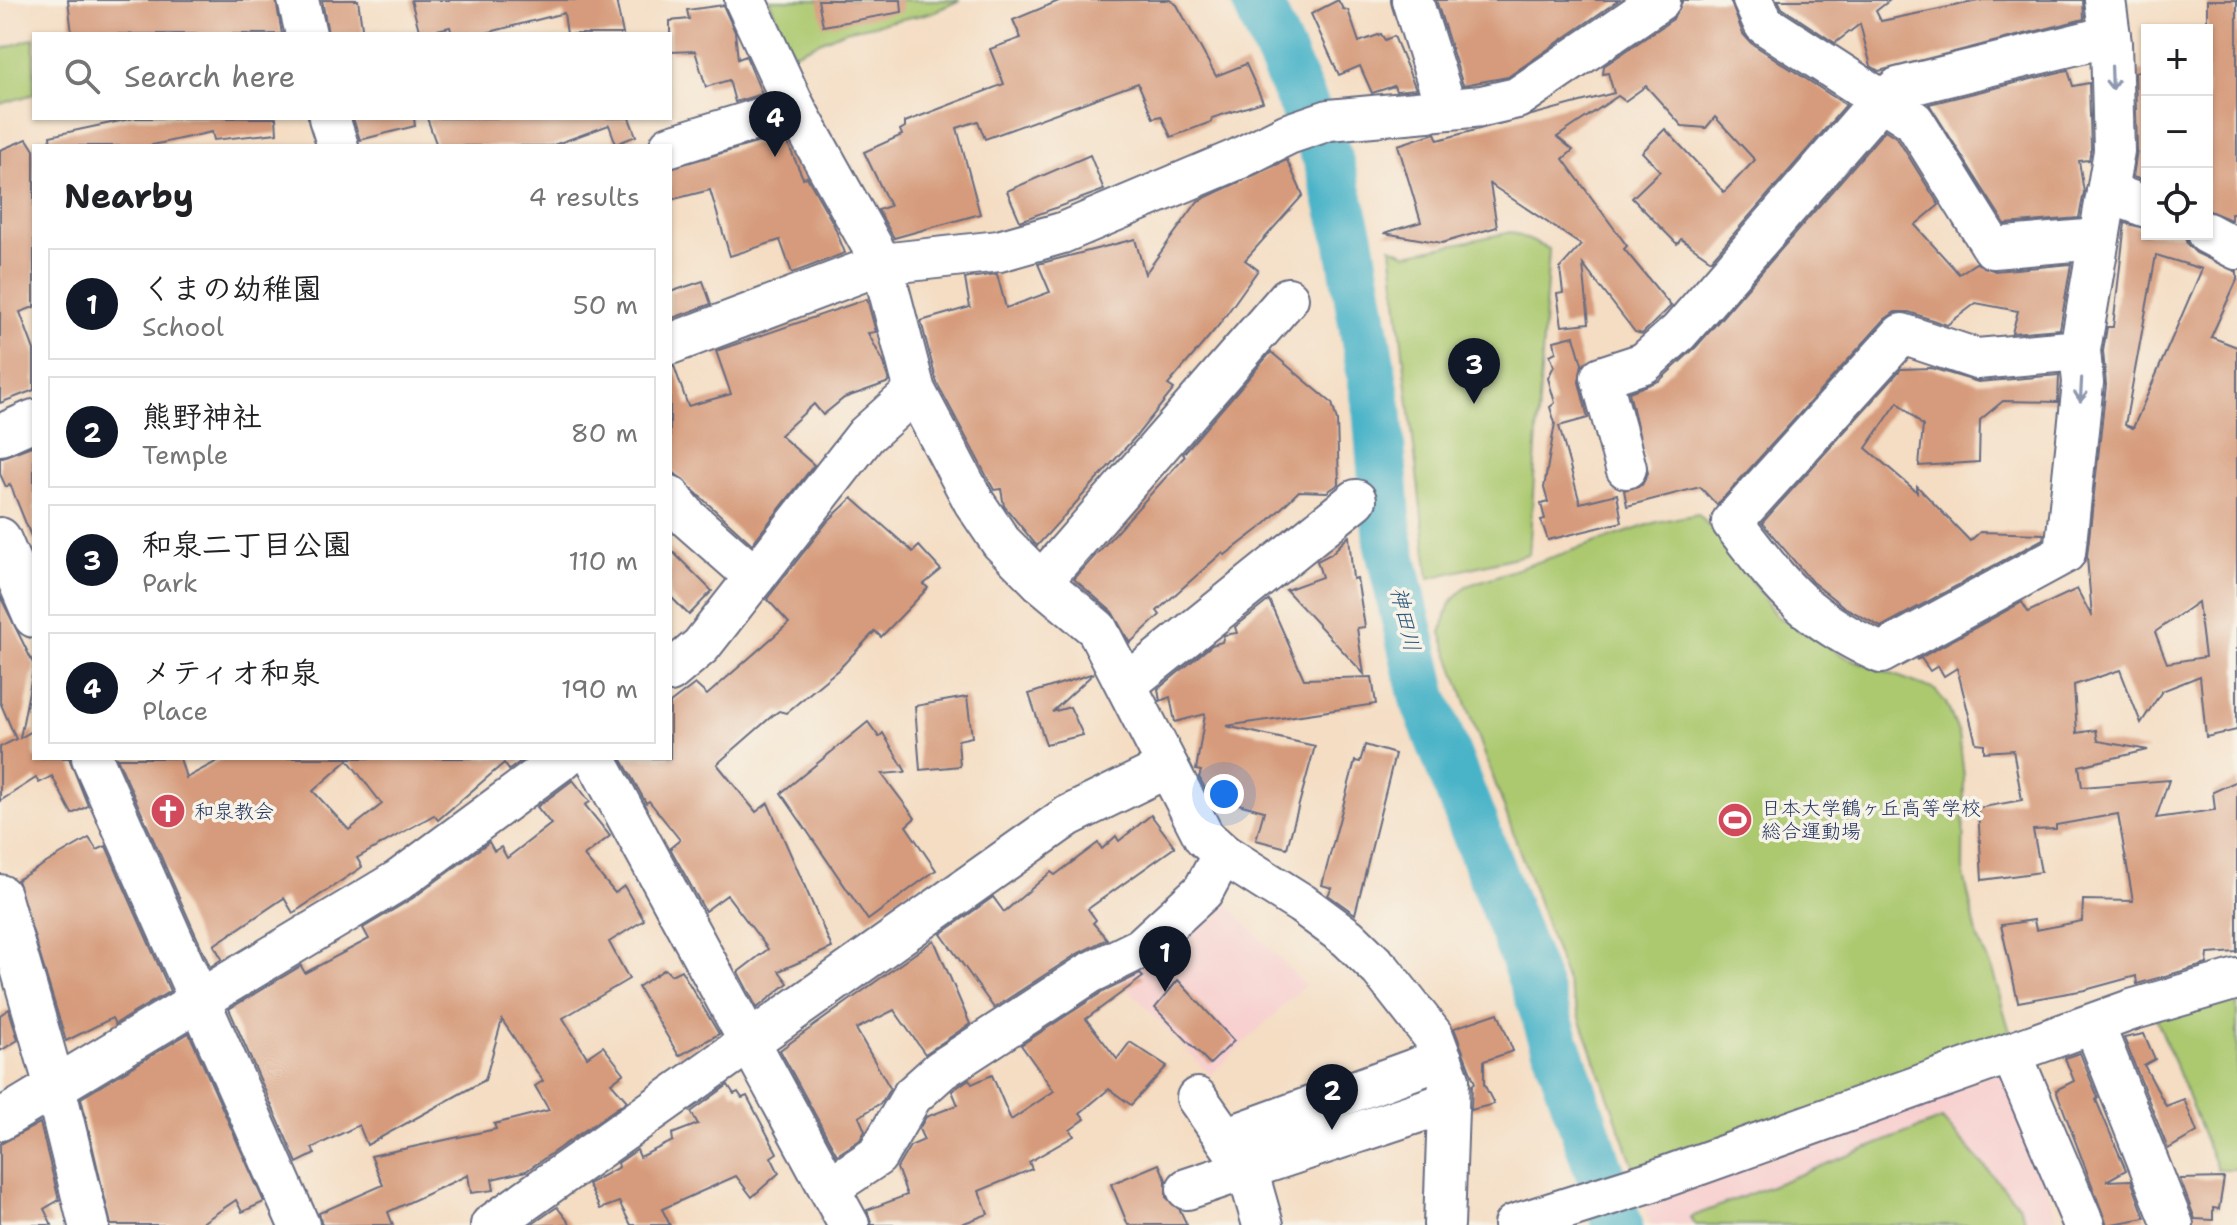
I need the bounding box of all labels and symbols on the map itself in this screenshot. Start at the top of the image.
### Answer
one-way arrow [2105,64,2120,91]
pin: 4 [749,91,801,157]
pin: 3 [1448,338,1500,404]
one-way arrow [2074,376,2089,403]
water label: 神田川 [1384,584,1427,655]
your location [1204,774,1244,814]
church icon: 和泉教会 [149,792,187,830]
place label: 日本大学鶴ヶ丘高等学校 総合運動場 [1761,795,1981,844]
place label: 和泉教会 [194,798,274,824]
sports icon: 日本大学鶴ヶ丘高等学校 総合運動場 [1716,801,1754,839]
pin: 1 [1139,926,1191,992]
pin: 2 [1306,1064,1358,1130]

